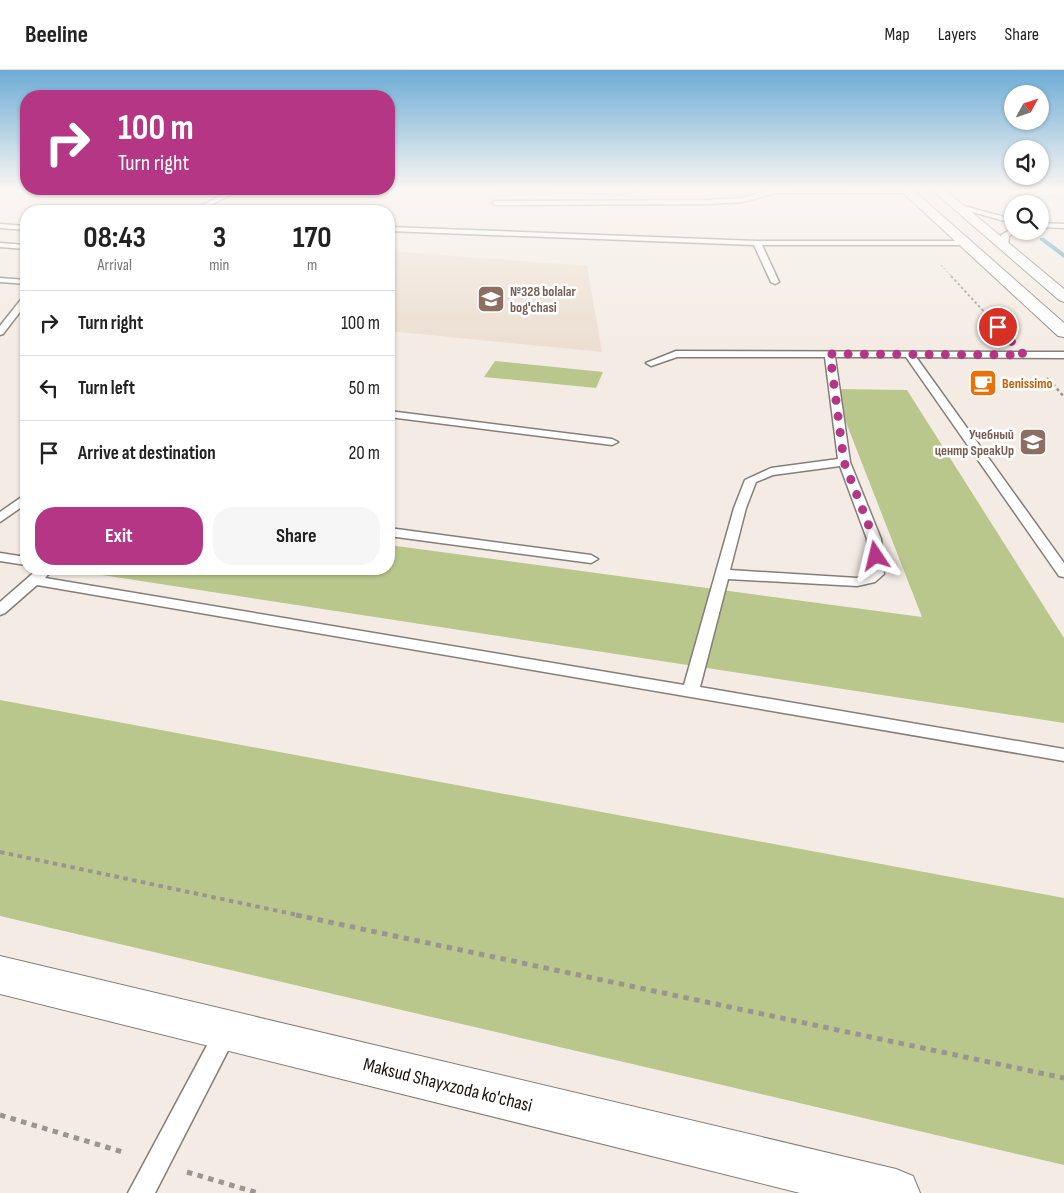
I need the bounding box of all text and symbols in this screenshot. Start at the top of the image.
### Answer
text: Beeline [25,20,88,49]
text: Map [885,24,910,45]
text: Layers [938,24,977,45]
text: Share [1005,24,1039,45]
north arrow [1004,85,1049,130]
map controls [1004,85,1049,240]
text: 100 m [118,107,194,150]
icon: right [35,110,100,175]
button: sound [1004,140,1049,185]
text: Turn right [118,150,189,177]
button: search [1004,195,1049,240]
text: 08:43 [83,220,146,256]
text: 3 [213,220,226,256]
text: 170 [293,220,332,256]
text: Arrival [97,256,132,275]
text: min [209,256,229,275]
text: m [307,256,317,275]
place label: №328 bolalar bog'chasi [510,283,577,316]
school or university icon: №328 bolalar bog'chasi [476,284,506,314]
pin [977,306,1019,348]
icon: right [35,309,63,337]
text: Turn right [78,312,143,335]
text: 100 m [341,312,380,335]
icon: arrive [984,313,1012,341]
cafe icon: Benissimo [968,368,998,398]
icon: left [35,374,63,402]
place label: Benissimo [1002,375,1053,392]
text: Turn left [78,377,135,400]
text: 50 m [349,377,380,400]
place label: Учебный центр SpeakUp [935,426,1014,459]
school or university icon: Учебный центр SpeakUp [1018,427,1048,457]
icon: arrive [35,439,63,467]
text: Arrive at destination [78,442,216,465]
text: 20 m [348,442,380,465]
button: Exit [35,507,203,565]
button: Share [213,507,380,565]
position arrow [849,529,901,581]
street label: Maksud Shayxzoda ko'chasi [361,1053,535,1118]

